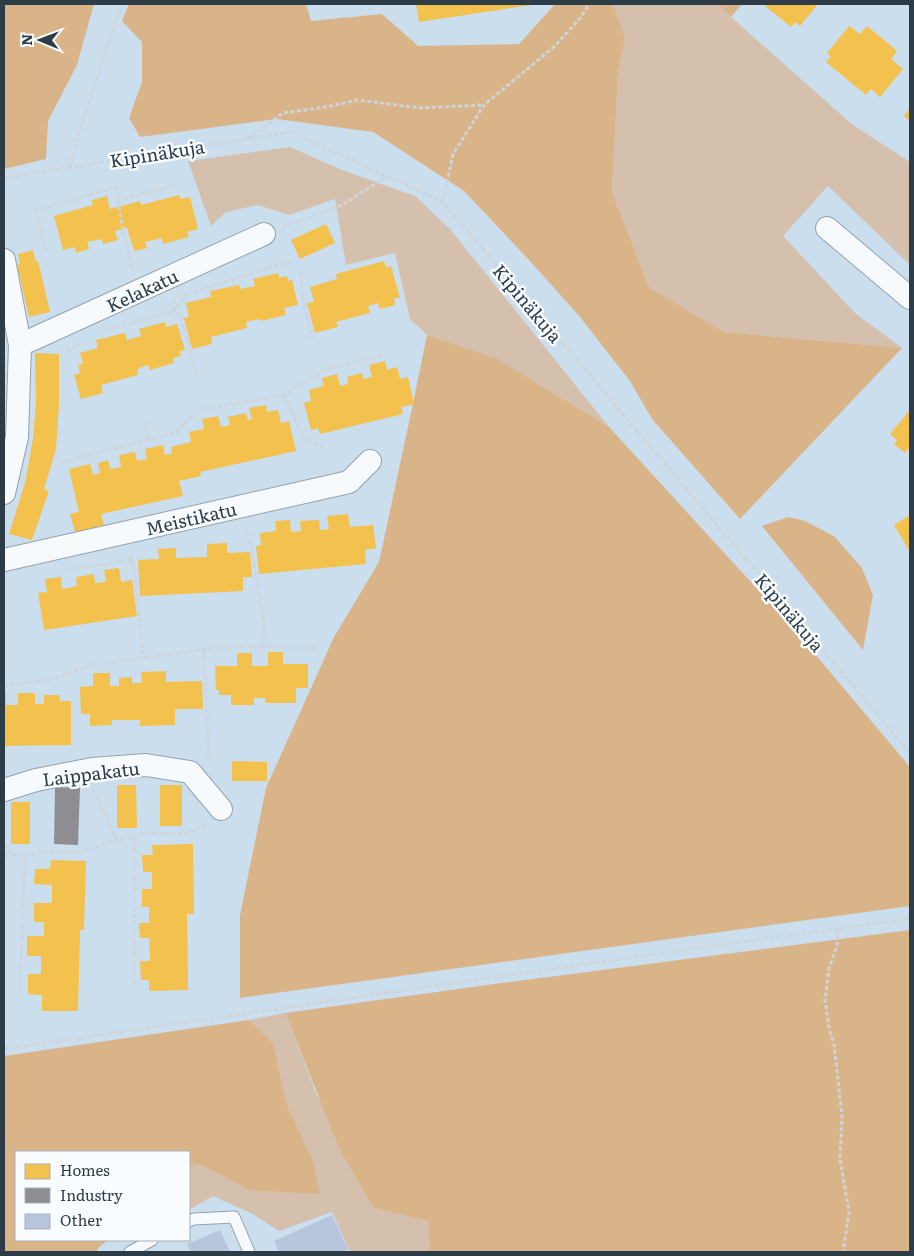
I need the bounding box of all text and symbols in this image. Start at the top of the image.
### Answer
north arrow [15,15,65,65]
text: N [16,33,36,46]
street label: Kipinäkuja [108,132,207,174]
street label: Kipinäkuja [487,258,569,348]
street label: Kelakatu [102,262,182,318]
street label: Meistikatu [143,494,239,542]
street label: Kipinäkuja [749,567,831,657]
street label: Laippakatu [41,754,141,792]
legend [15,1151,190,1241]
text: Homes [60,1158,110,1181]
text: Industry [60,1183,123,1206]
text: Other [60,1208,102,1231]

